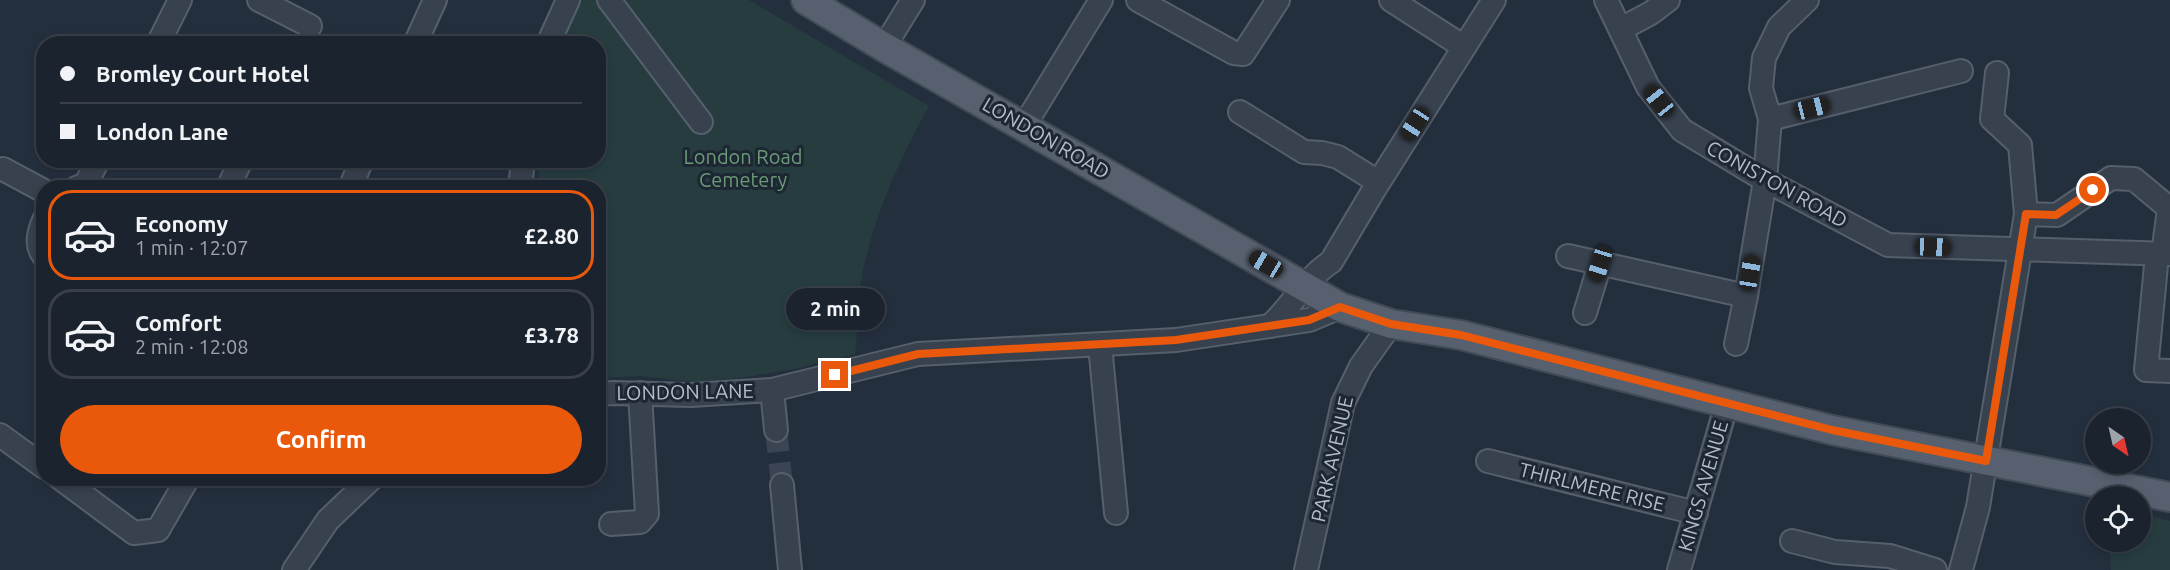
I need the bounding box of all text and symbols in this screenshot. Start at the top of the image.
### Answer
text: Bromley Court Hotel [96,61,309,86]
car [1641,81,1677,121]
street label: LONDON ROAD [979,92,1114,183]
car [1792,95,1832,121]
car [1398,104,1432,144]
text: London Lane [96,119,229,144]
street label: CONISTON ROAD [1703,135,1852,232]
park label: London Road Cemetery [684,145,802,191]
route start [2079,176,2106,203]
icon: car [63,208,117,262]
text: Economy [135,211,228,236]
text: £2.80 [524,223,579,248]
text: 1 min · 12:07 [135,236,249,259]
car [1915,237,1951,257]
car [1586,244,1614,284]
car [1246,247,1286,281]
car [1738,254,1762,292]
callout: 2 min [786,288,884,330]
text: 2 min [810,297,861,320]
icon: car [63,307,117,361]
text: Comfort [135,310,222,335]
text: £3.78 [524,322,579,347]
text: 2 min · 12:08 [135,335,249,358]
route end [821,361,848,388]
street label: LONDON LANE [616,379,754,404]
street label: PARK AVENUE [1306,394,1357,524]
button: Confirm [60,405,582,474]
north arrow [2085,408,2151,474]
map controls [2085,408,2151,552]
street label: KINGS AVENUE [1673,418,1732,554]
street label: THIRLMERE RISE [1517,457,1667,516]
button: locate [2085,486,2151,552]

